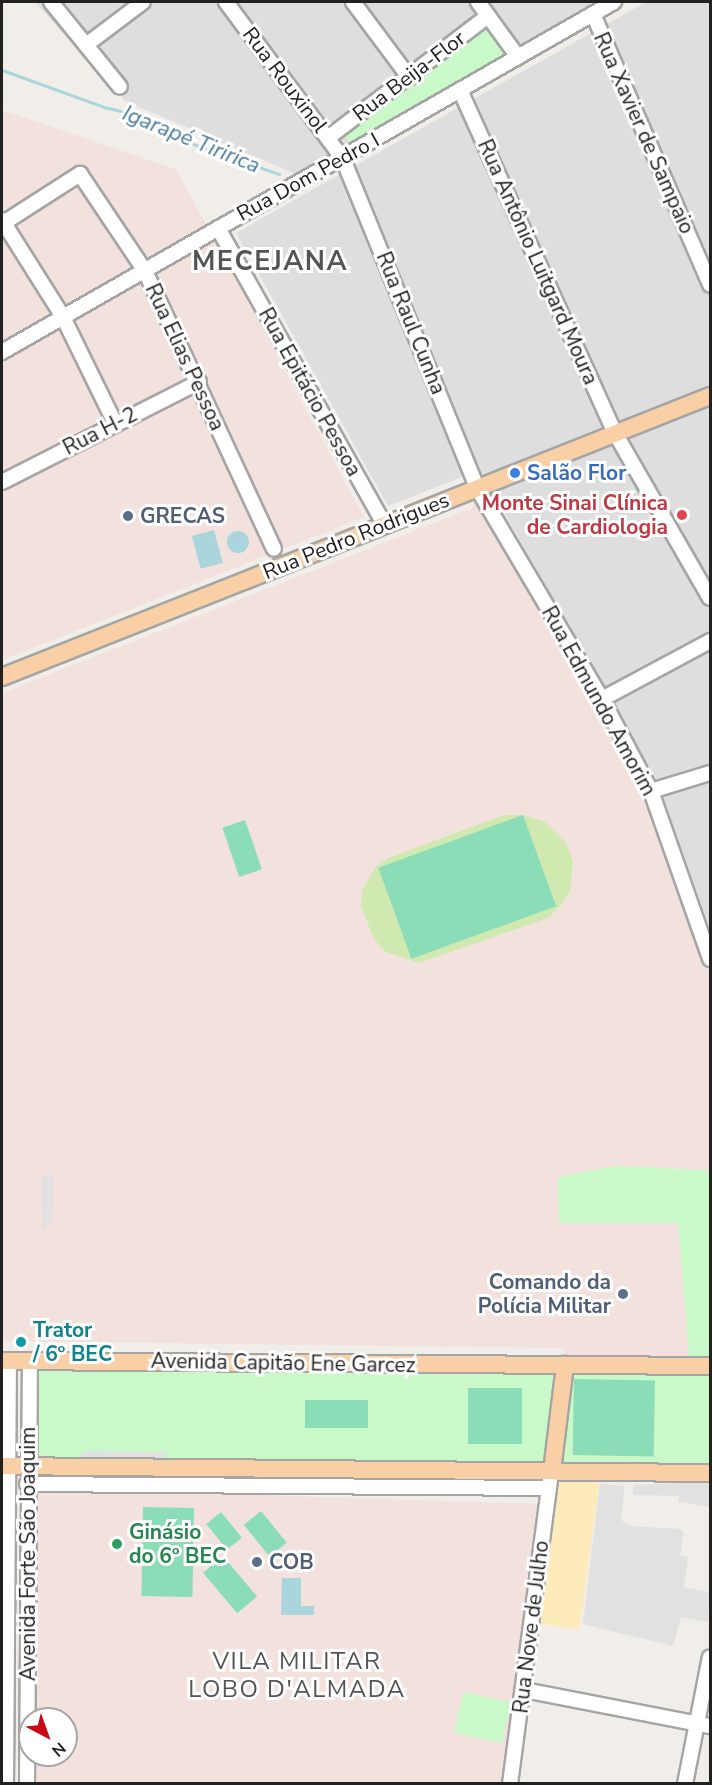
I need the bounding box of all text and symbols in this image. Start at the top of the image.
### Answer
street label: Rua Rouxinol [237,22,333,138]
street label: Rua Beija-Flor [348,25,470,127]
street label: Rua Xavier de Sampaio [588,28,700,238]
water label: Igarapé Tiririca [118,100,264,180]
street label: Rua Dom Pedro I [232,127,384,227]
street label: Rua Antônio Luitgard Moura [472,135,604,389]
district label: MECEJANA [192,246,348,278]
street label: Rua Raul Cunha [371,248,451,398]
street label: Rua Elias Pessoa [140,279,230,435]
street label: Rua Epitácio Pessoa [253,303,367,481]
street label: Rua H-2 [59,402,141,460]
place label: Salão Flor [527,460,626,486]
marker: Salão Flor [508,466,522,480]
street label: Rua Pedro Rodrigues [259,487,453,585]
place label: Monte Sinai Clínica de Cardiologia [482,490,668,540]
place label: GRECAS [140,503,225,529]
marker: Monte Sinai Clínica de Cardiologia [673,506,691,524]
marker: GRECAS [121,509,135,523]
street label: Rua Edmundo Amorim [536,602,662,800]
place label: Comando da Polícia Militar [478,1269,611,1319]
marker: Comando da Polícia Militar [616,1287,630,1301]
place label: Trator / 6º BEC [33,1317,112,1367]
marker: Trator / 6º BEC [14,1335,28,1349]
street label: Avenida Capitão Ene Garcez [150,1348,416,1378]
street label: Avenida Forte São Joaquim [15,1427,41,1681]
place label: Ginásio do 6º BEC [129,1519,226,1569]
marker: Ginásio do 6º BEC [110,1537,124,1551]
street label: Rua Nove de Julho [508,1539,554,1715]
place label: COB [269,1549,314,1575]
marker: COB [250,1555,264,1569]
district label: VILA MILITAR LOBO D'ALMADA [188,1648,406,1704]
north arrow [18,1707,78,1767]
text: N [47,1737,70,1761]

